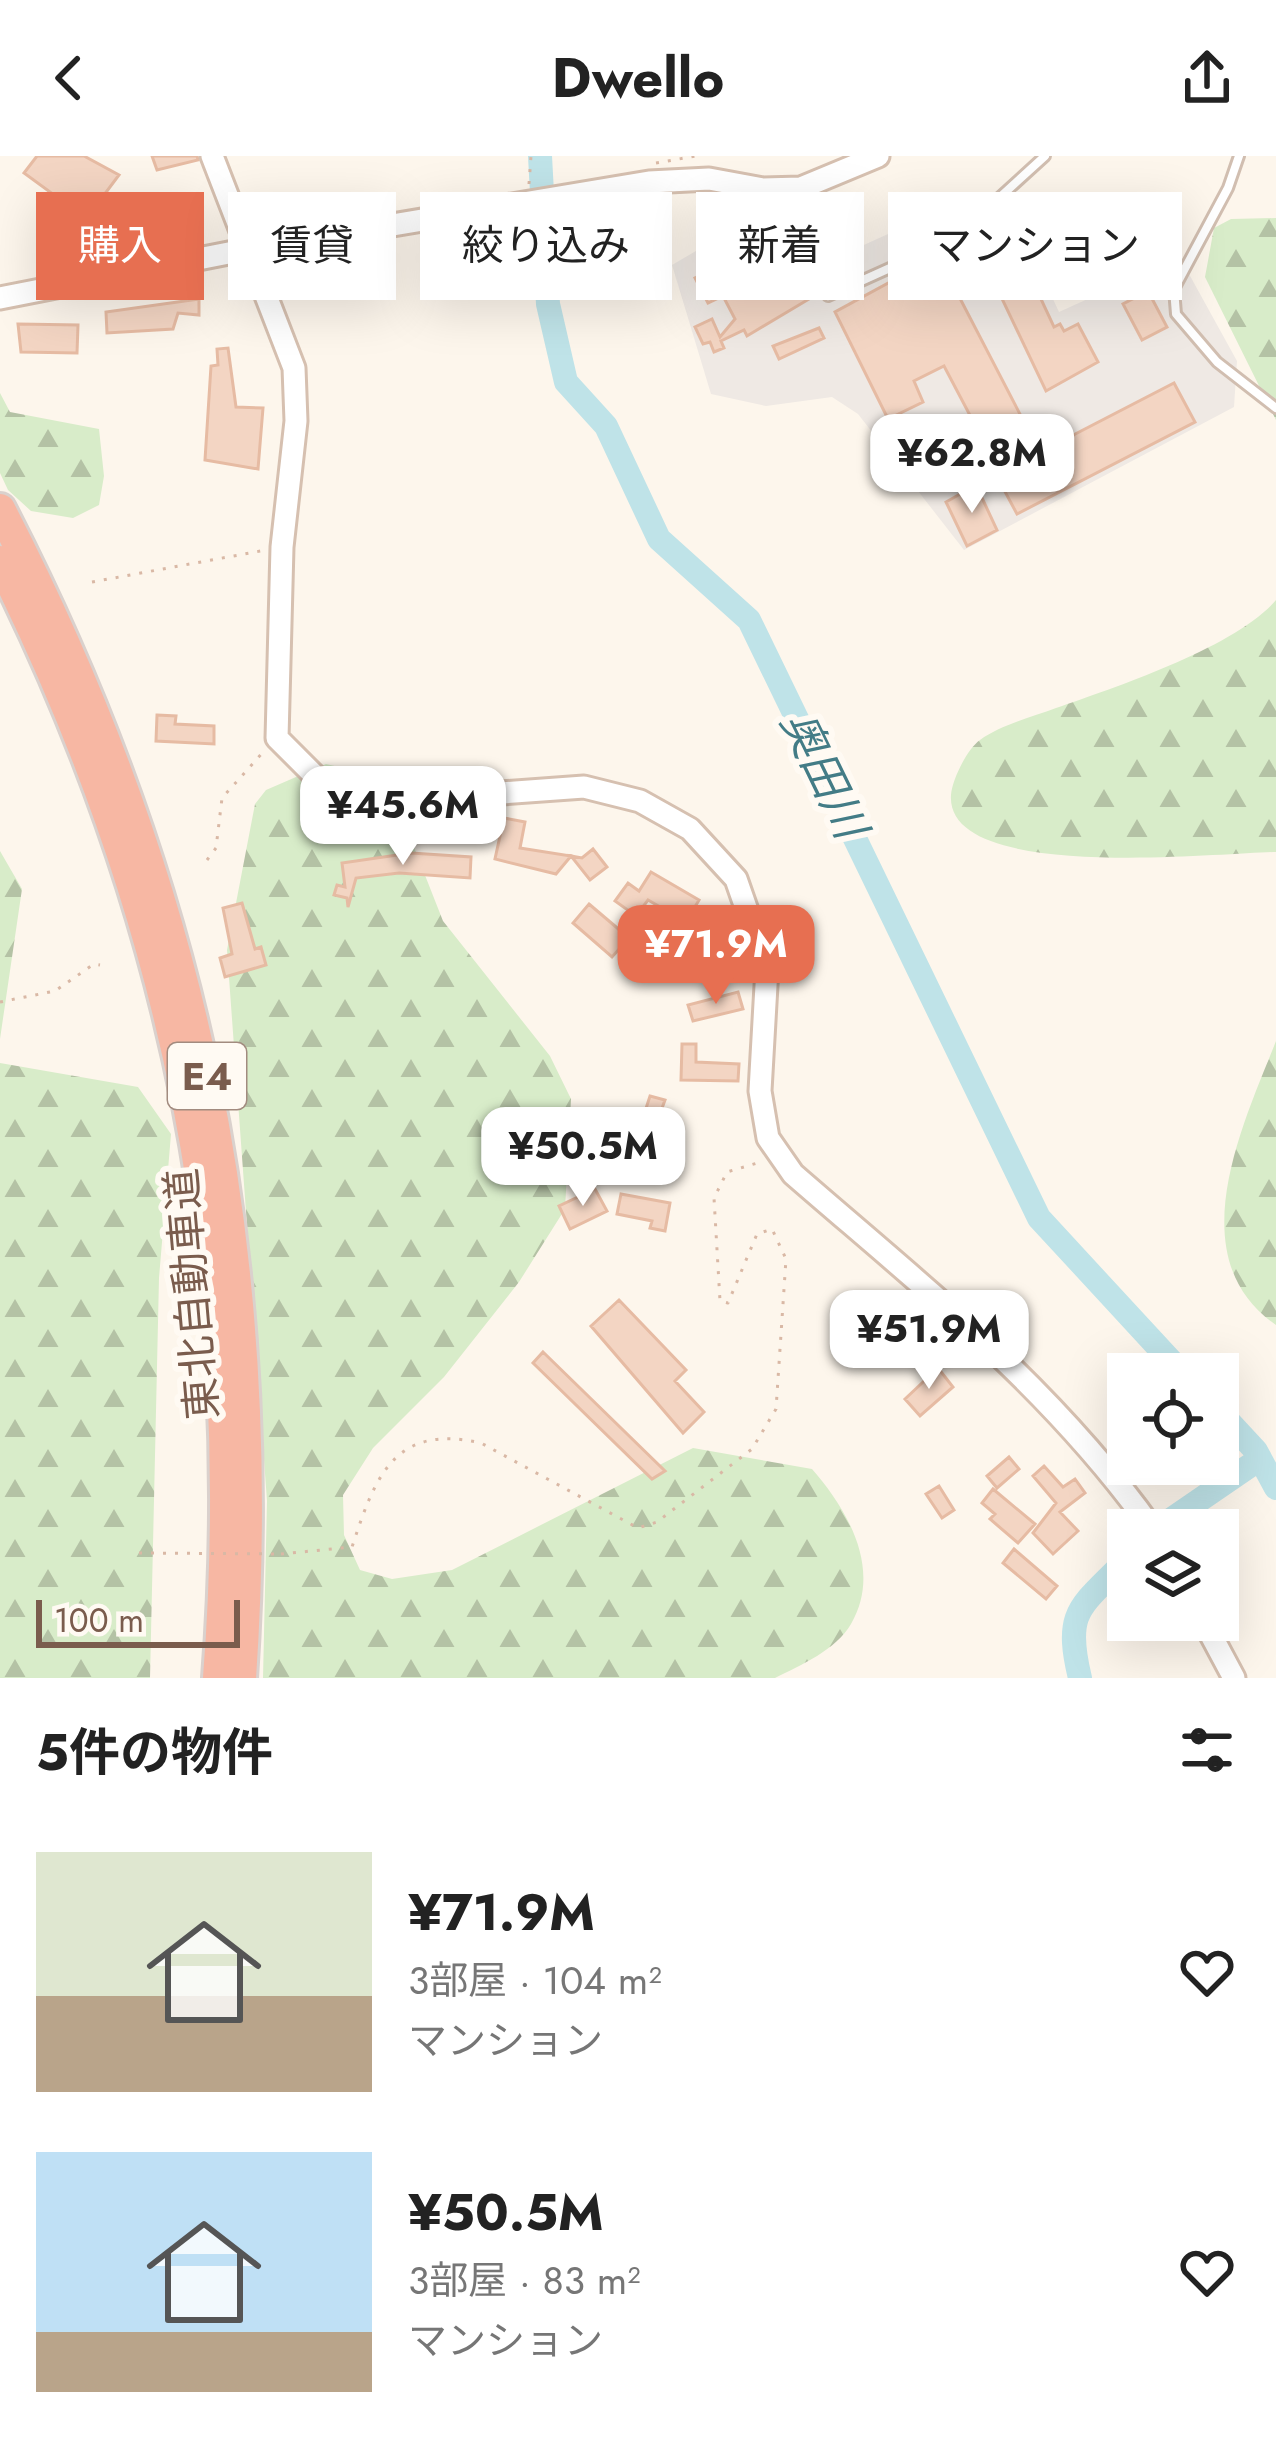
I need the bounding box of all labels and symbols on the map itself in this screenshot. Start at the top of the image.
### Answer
pin: ¥62.8M [874,414,1070,516]
water label: 奥田川 [765,699,885,853]
pin: ¥45.6M [305,766,501,868]
pin: ¥71.9M [618,905,814,1007]
road number: E4 [168,1043,246,1109]
pin: ¥50.5M [485,1107,681,1209]
street label: 東北自動車道 [151,1166,233,1422]
pin: ¥51.9M [831,1290,1027,1392]
scale bar [36,1594,240,1647]

